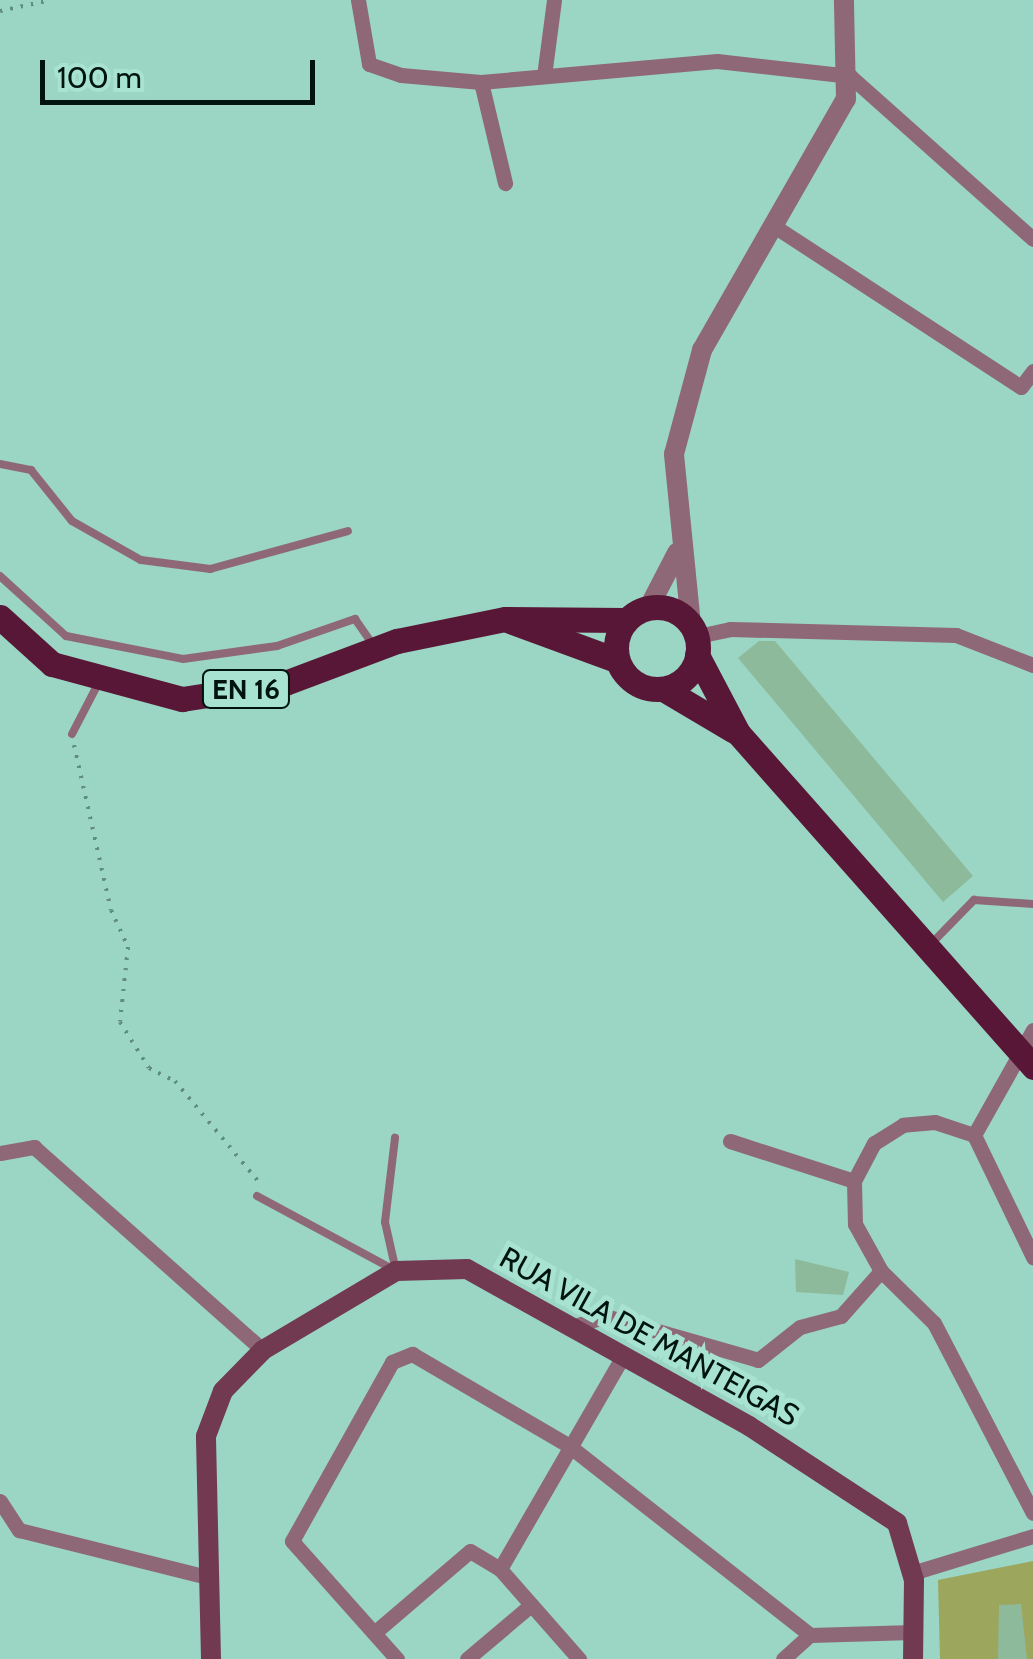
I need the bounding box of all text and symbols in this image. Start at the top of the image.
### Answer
scale bar [45,40,320,102]
text: 100 m [57,59,142,96]
road number: EN 16 [201,666,291,712]
street label: RUA VILA DE MANTEIGAS [493,1240,805,1434]

